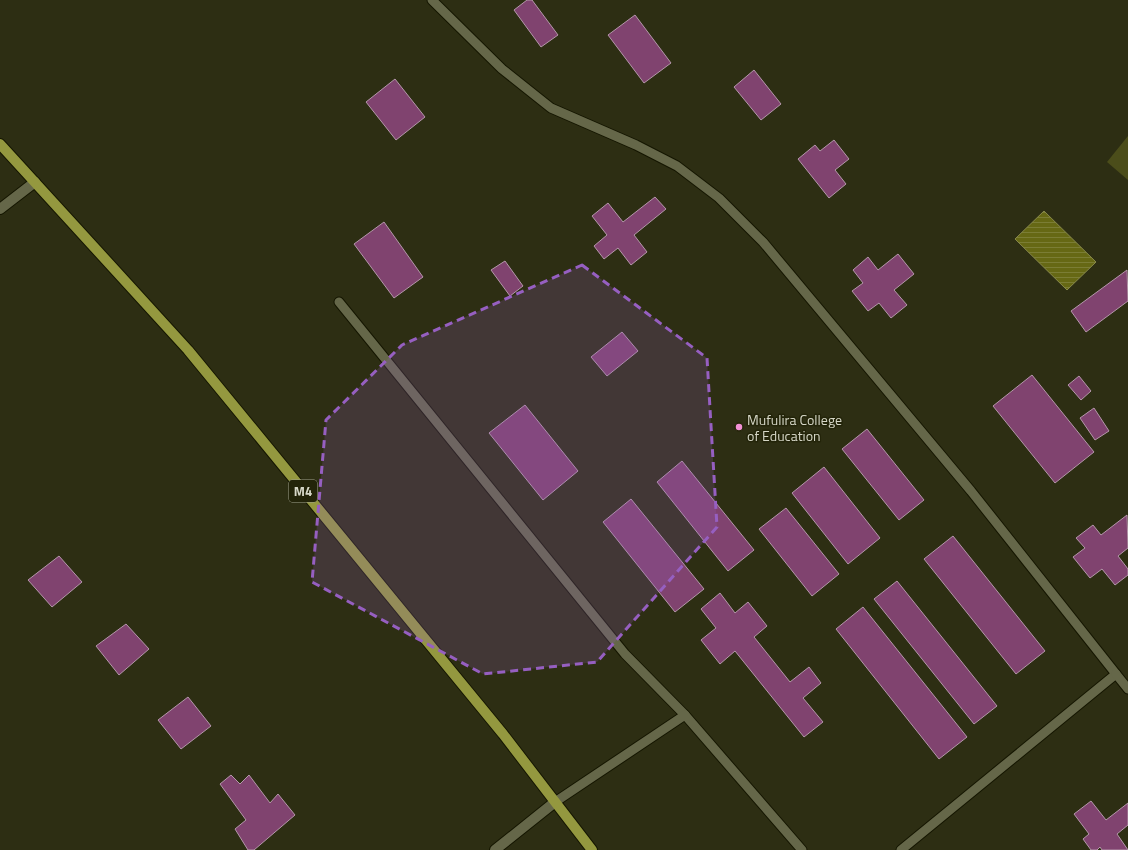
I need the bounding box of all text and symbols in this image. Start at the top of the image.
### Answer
place label: Mufulira College of Education [747,409,842,446]
marker: Mufulira College of Education [734,422,744,432]
road number: M4 [289,480,317,502]

